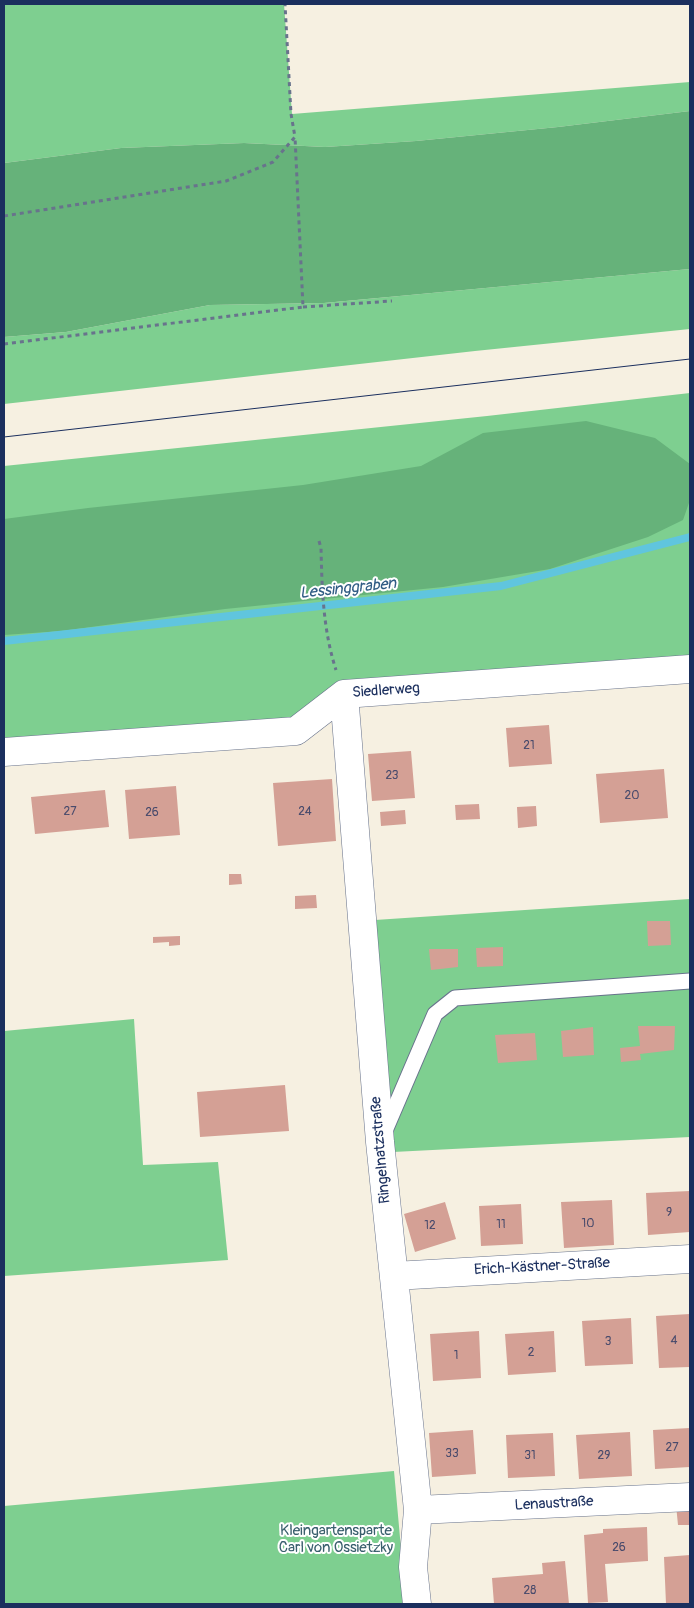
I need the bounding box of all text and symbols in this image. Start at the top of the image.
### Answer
water label: Lessinggraben [299,574,397,604]
street label: Siedlerweg [352,680,420,702]
house number: 21 [523,739,535,753]
house number: 23 [385,769,399,783]
house number: 20 [625,789,639,803]
house number: 27 [63,805,77,819]
house number: 24 [298,805,312,819]
house number: 26 [145,806,159,820]
street label: Ringelnatzstraße [367,1096,395,1204]
house number: 9 [666,1206,672,1220]
house number: 10 [582,1217,594,1231]
house number: 11 [496,1218,506,1232]
house number: 12 [424,1219,436,1233]
street label: Erich-Kästner-Straße [474,1254,610,1280]
house number: 4 [671,1334,677,1348]
house number: 3 [605,1335,611,1349]
house number: 2 [528,1346,534,1360]
house number: 1 [454,1349,458,1363]
house number: 27 [665,1441,679,1455]
house number: 33 [445,1447,459,1461]
house number: 31 [524,1449,536,1463]
house number: 29 [598,1449,610,1463]
street label: Lenaustraße [514,1493,594,1515]
park label: Kleingartensparte Carl von Ossietzky [279,1522,393,1557]
house number: 26 [612,1541,626,1555]
house number: 28 [524,1584,536,1598]

